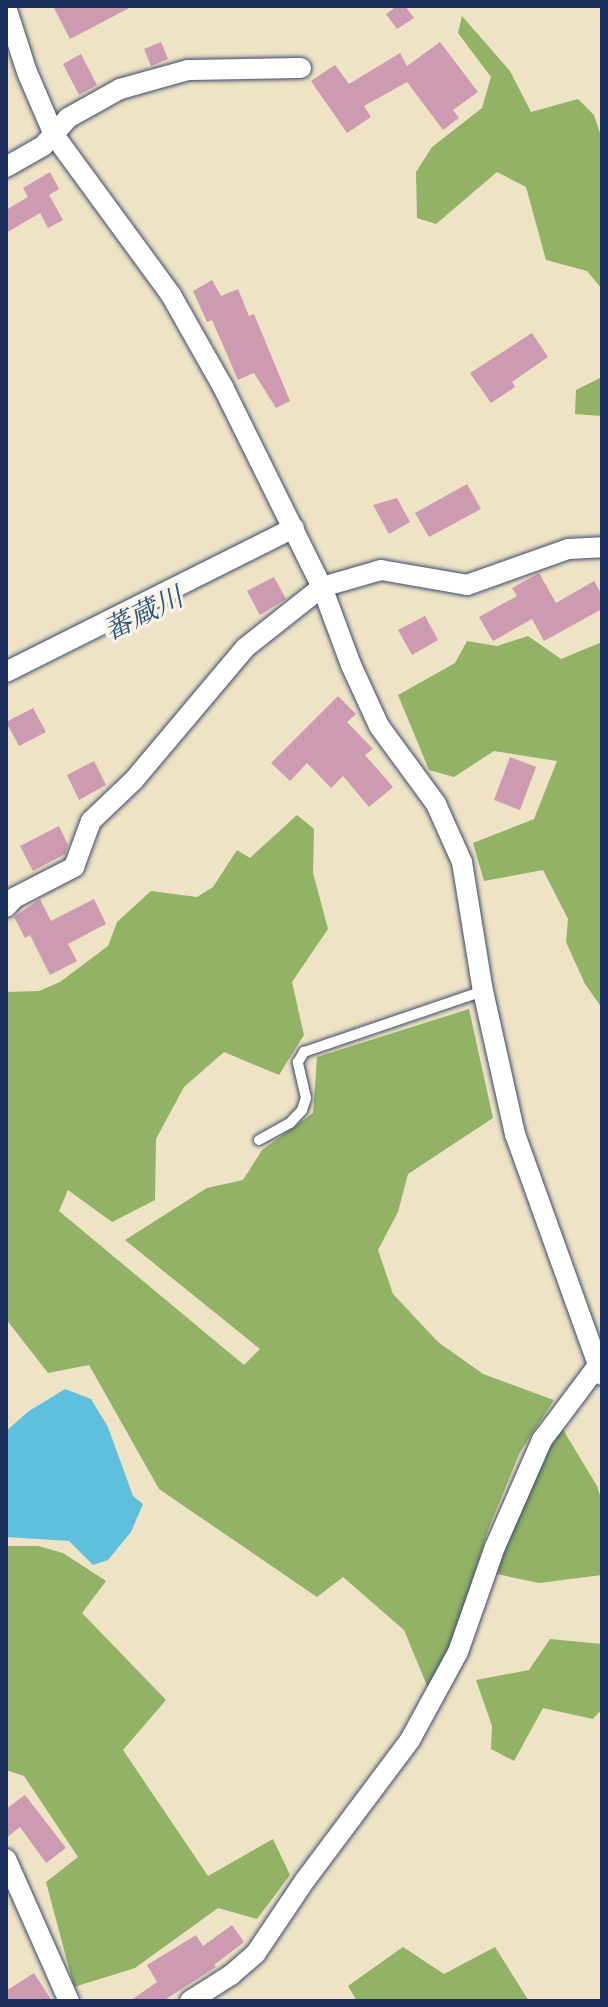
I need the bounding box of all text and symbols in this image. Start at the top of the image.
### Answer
water label: 蕃蔵川 [98,579,188,647]

